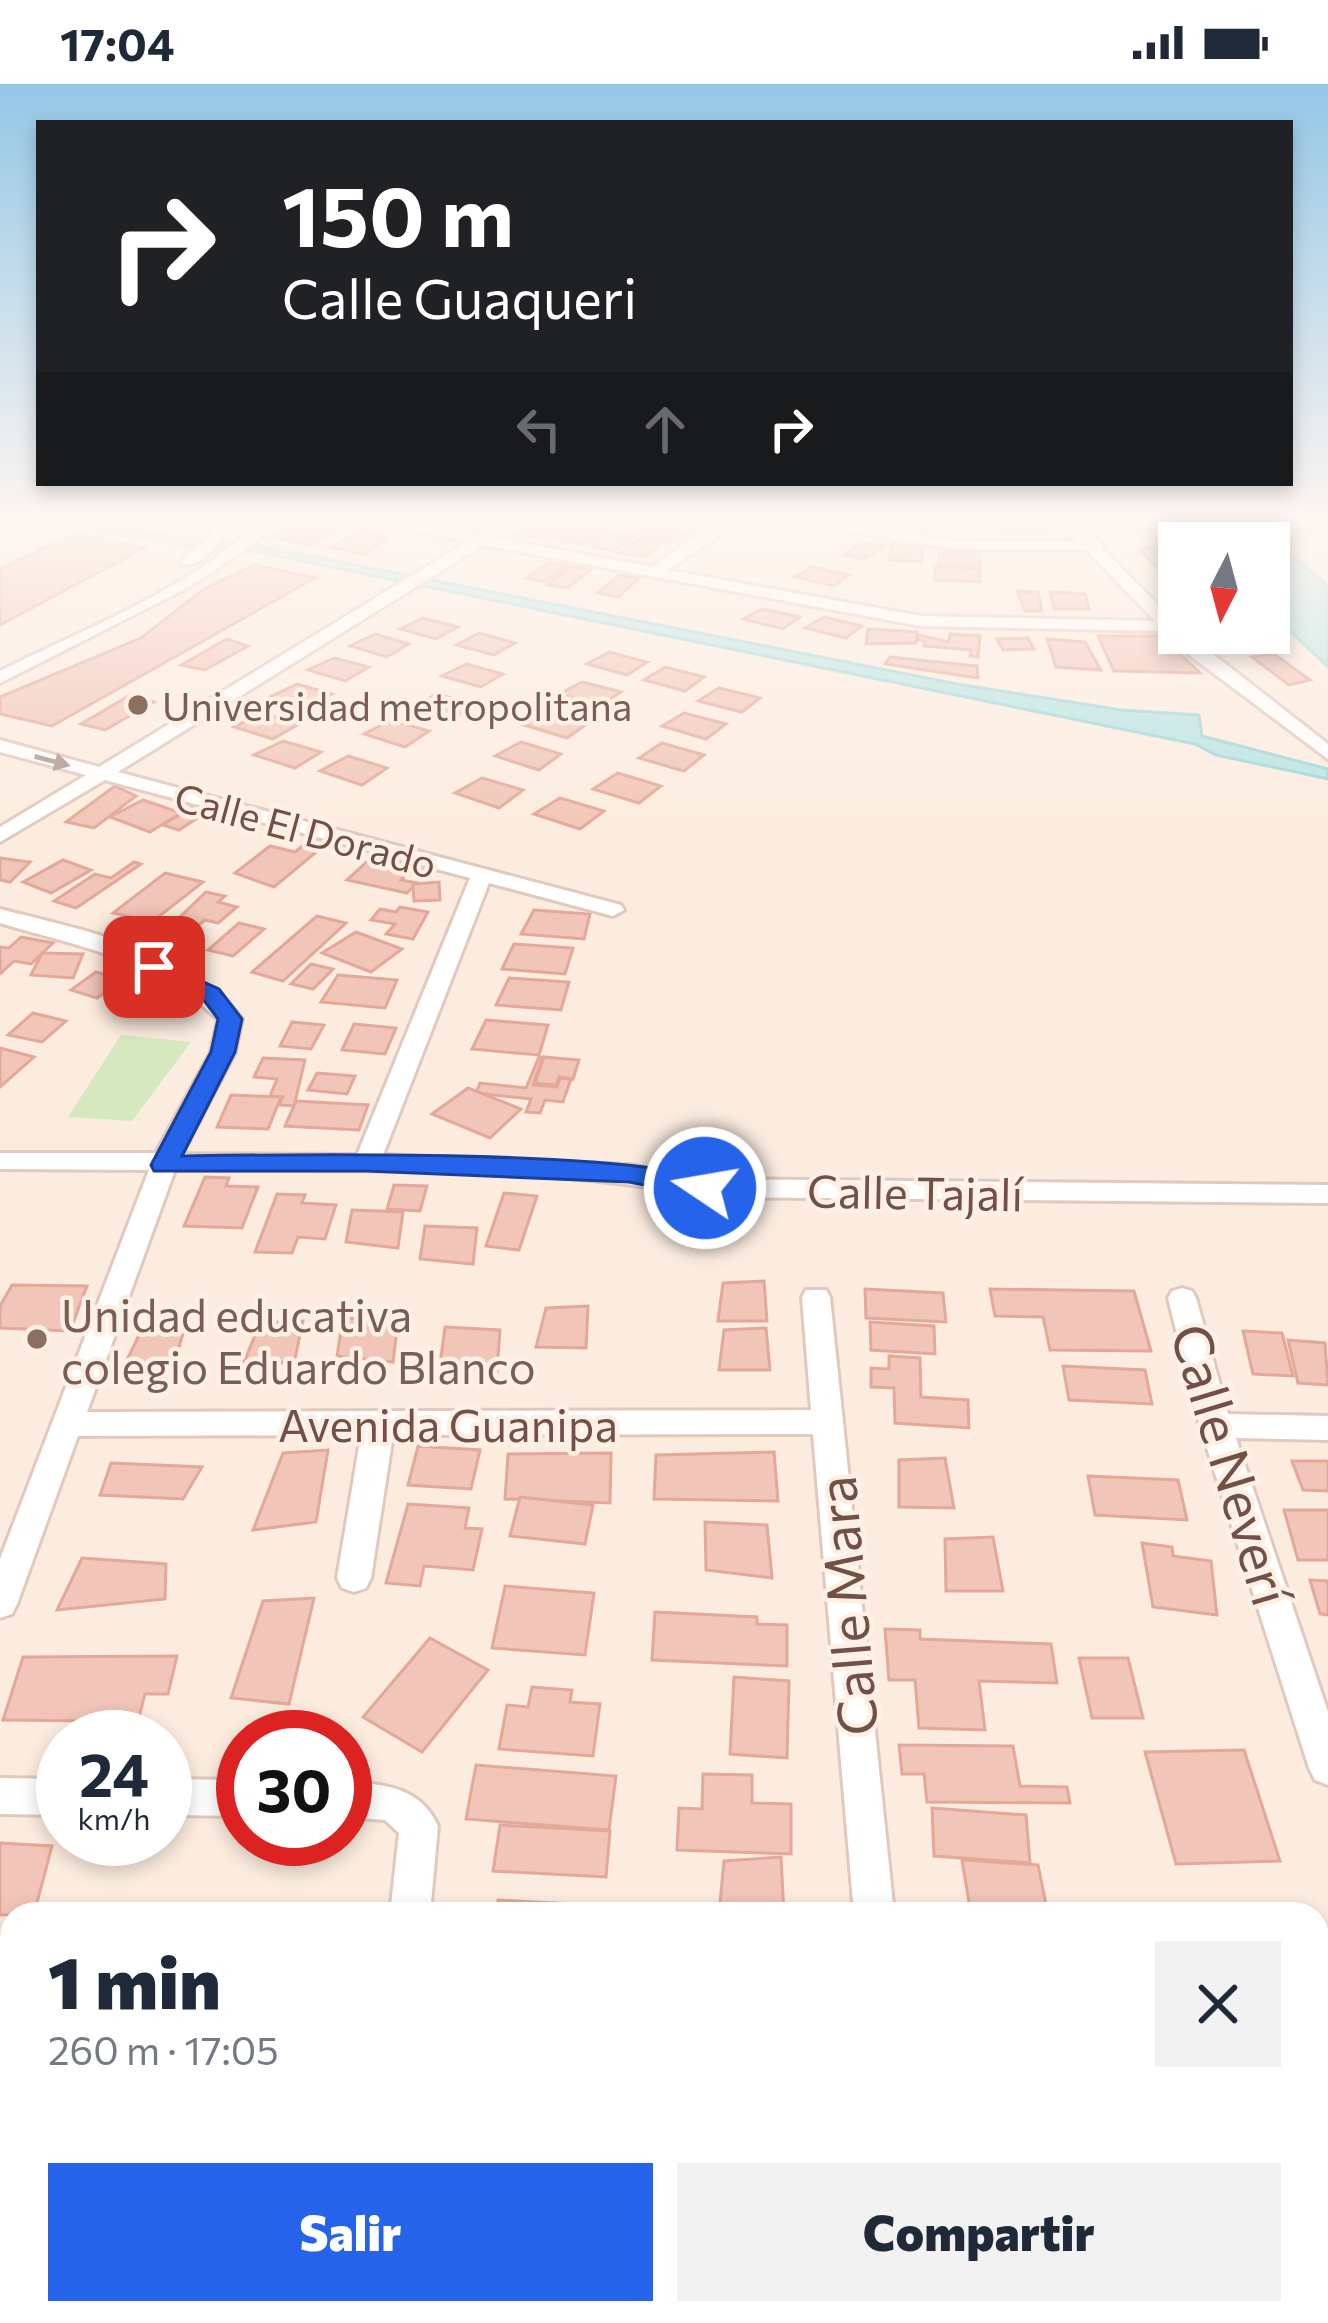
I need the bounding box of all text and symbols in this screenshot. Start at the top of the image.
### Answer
text: 17:04 [60,15,175,70]
text: 150 m [282,162,514,264]
icon: right [84,168,240,324]
text: Calle Guaqueri [282,264,637,330]
icon: left [506,396,572,462]
icon: ahead [632,396,698,462]
icon: right [758,396,824,462]
north arrow [1158,522,1290,654]
map controls [1158,522,1290,654]
place label: Universidad metropolitana [162,681,632,729]
marker: Universidad metropolitana [125,692,151,718]
one-way arrow [34,752,71,771]
street label: Calle El Dorado [170,771,442,887]
pin [103,916,205,1018]
icon: arrive [121,934,187,1000]
position arrow [642,1125,768,1251]
street label: Calle Tajalí [806,1162,1025,1220]
place label: Unidad educativa colegio Eduardo Blanco [61,1286,536,1393]
street label: Calle Neverí [1159,1315,1308,1615]
marker: Unidad educativa colegio Eduardo Blanco [24,1326,50,1352]
street label: Avenida Guanipa [278,1396,618,1451]
street label: Calle Mara [801,1474,889,1738]
speed limit sign: 30 [216,1710,372,1866]
text: 24 [79,1736,149,1809]
text: km/h [78,1799,150,1836]
text: 1 min [48,1936,221,2024]
button: close [1155,1941,1281,2067]
text: 260 m · 17:05 [48,2025,279,2073]
button: Salir [48,2163,653,2301]
button: Compartir [677,2163,1281,2301]

